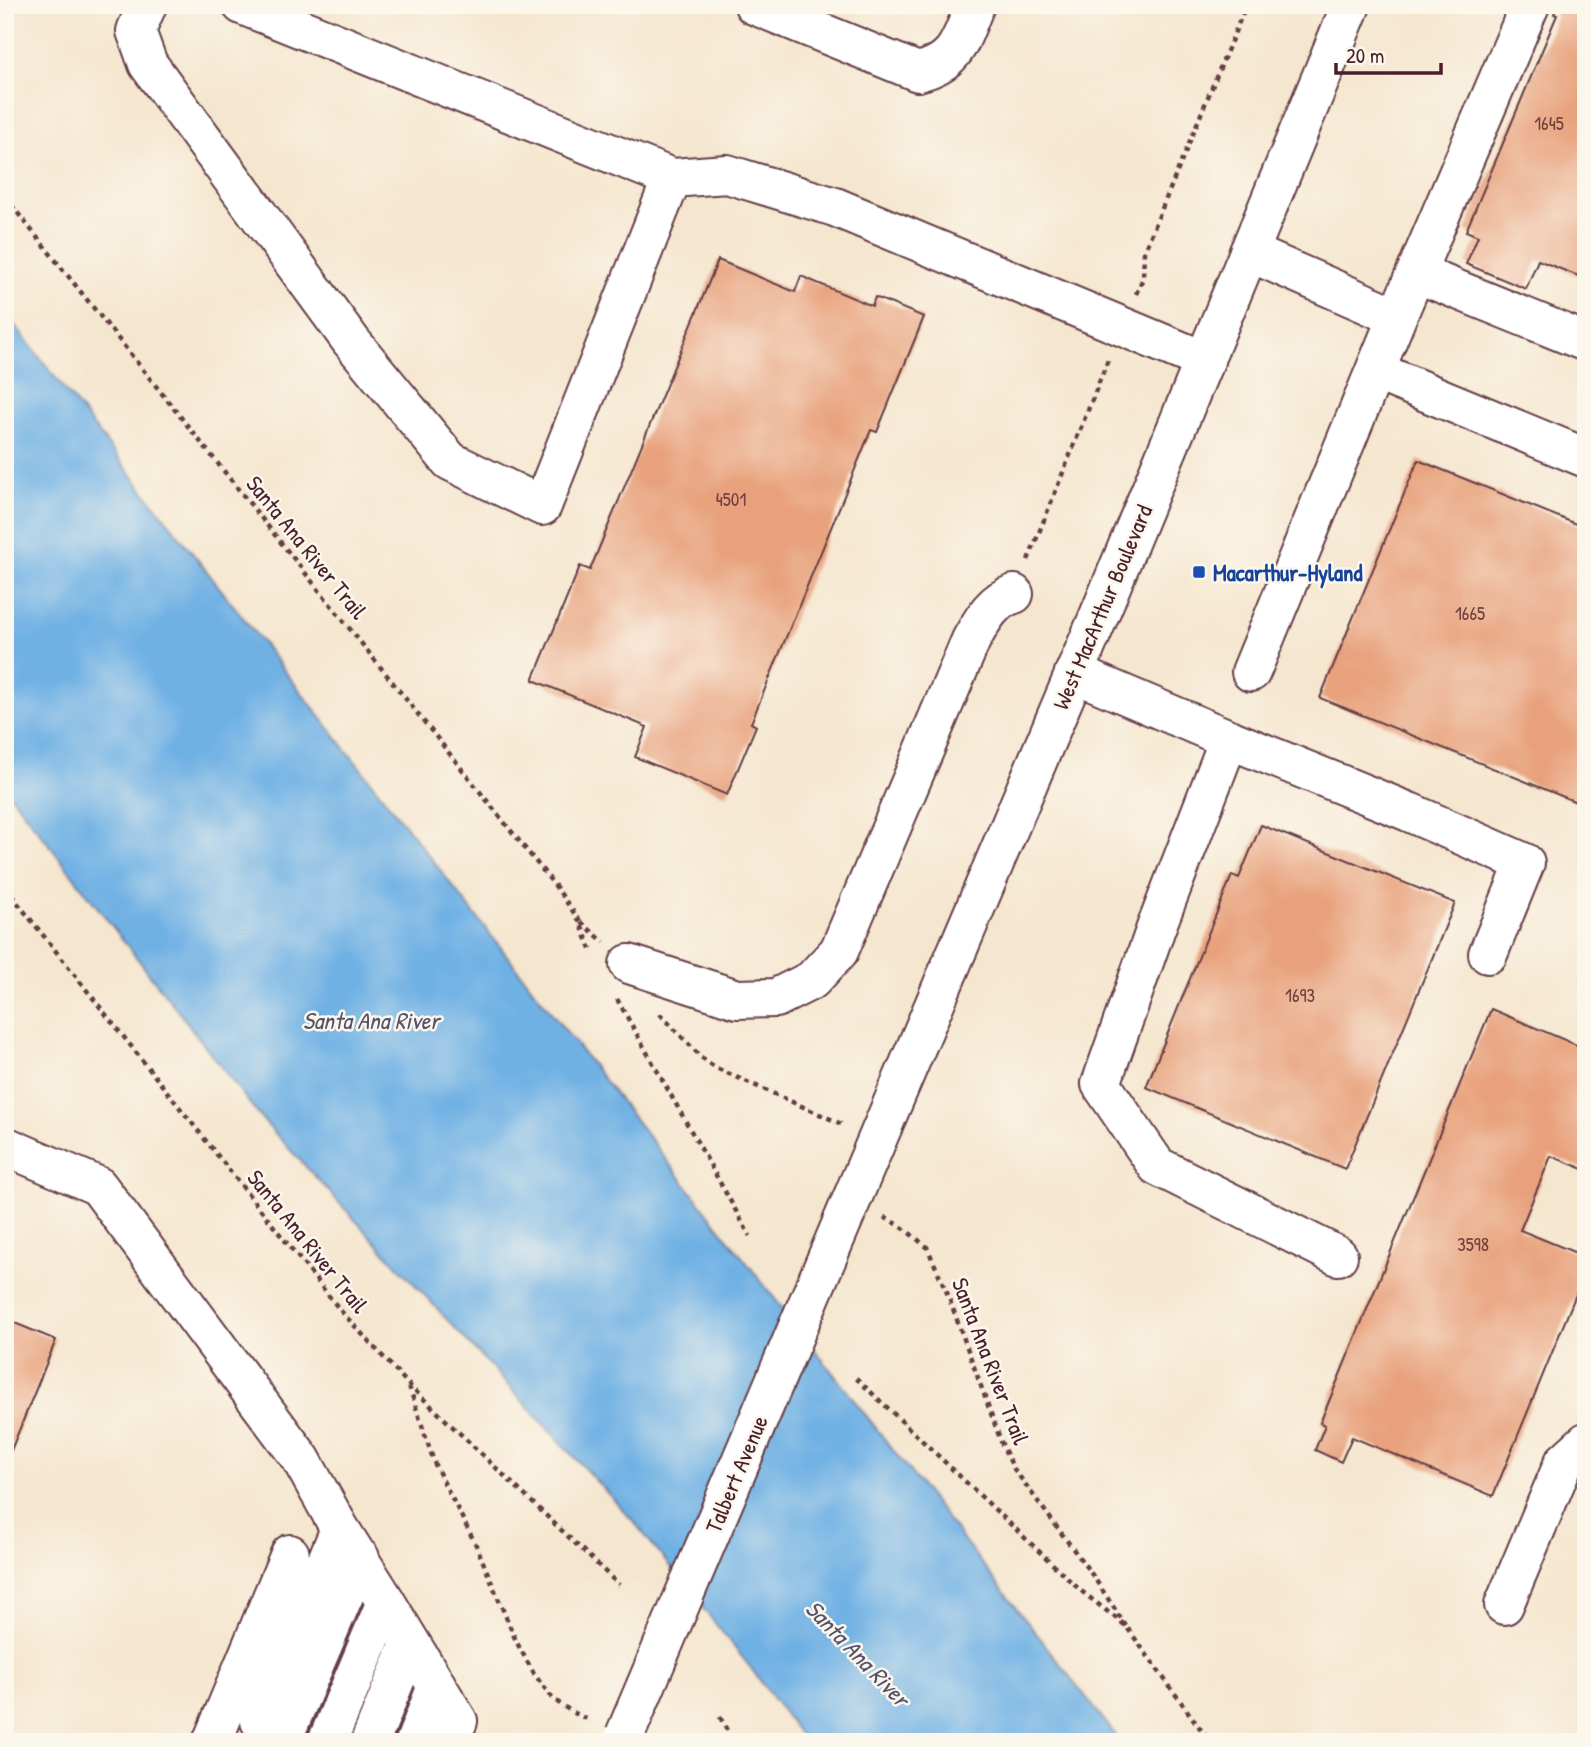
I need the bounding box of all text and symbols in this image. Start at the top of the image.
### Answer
scale bar [1336,32,1440,76]
text: 20 m [1346,41,1384,70]
house number: 1645 [1534,110,1564,136]
street label: Santa Ana River Trail [240,469,375,626]
house number: 4501 [716,486,746,512]
street label: West MacArthur Boulevard [1045,500,1159,714]
place label: Macarthur-Hyland [1213,557,1362,589]
marker: Macarthur-Hyland [1191,564,1207,580]
house number: 1665 [1455,600,1485,626]
house number: 1693 [1285,982,1315,1008]
water label: Santa Ana River [303,1004,442,1036]
street label: Santa Ana River Trail [241,1163,376,1320]
house number: 3598 [1457,1231,1489,1257]
street label: Santa Ana River Trail [945,1273,1037,1450]
street label: Talbert Avenue [697,1410,775,1538]
water label: Santa Ana River [799,1593,919,1715]

